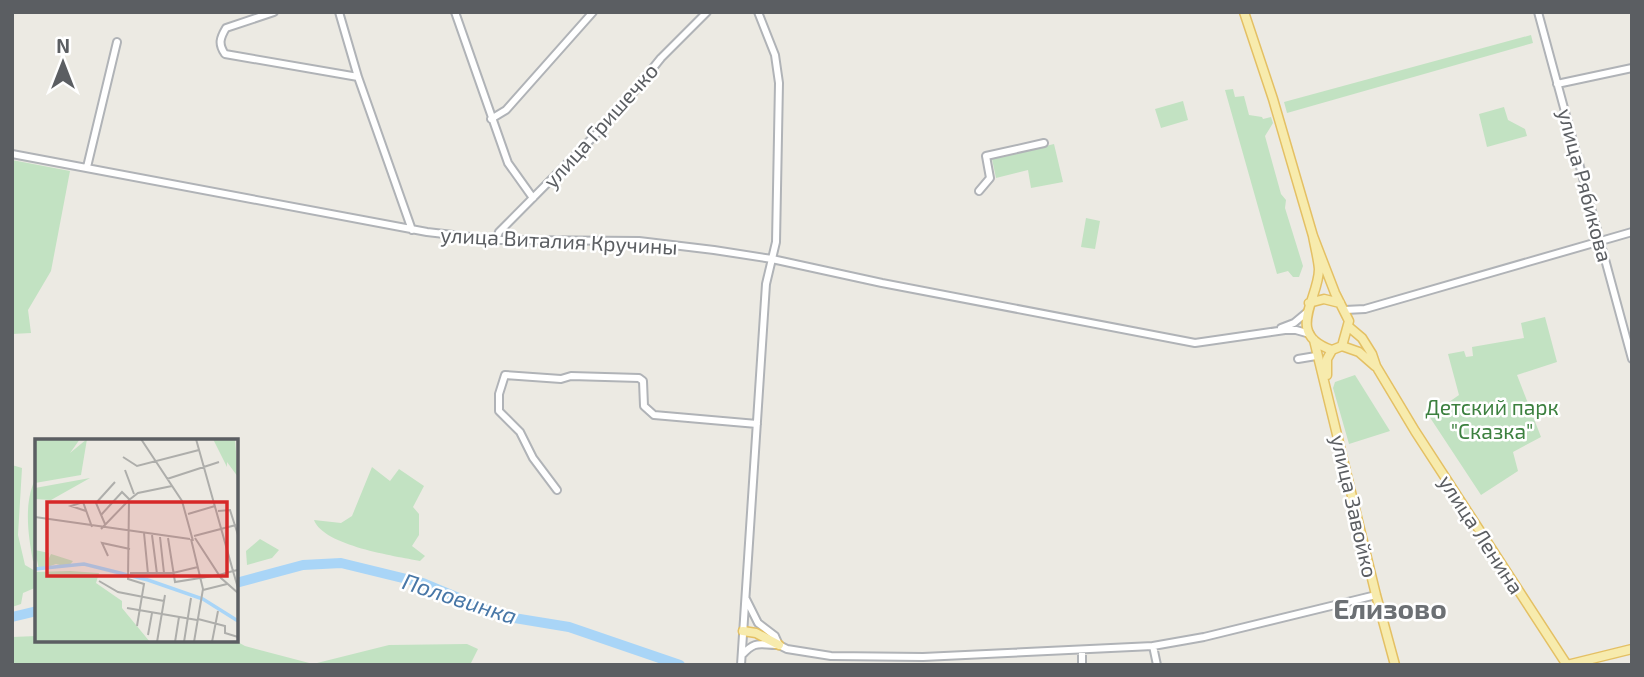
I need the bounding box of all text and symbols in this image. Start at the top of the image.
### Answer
north arrow [28,28,98,98]
text: N [56,34,70,57]
street label: улица Гришечко [537,57,663,193]
street label: улица Рябикова [1553,106,1619,265]
street label: улица Виталия Кручины [440,221,678,260]
park label: Детский парк "Сказка" [1425,394,1559,443]
street label: улица Завойко [1325,432,1384,580]
inset map [35,439,238,642]
street label: улица Ленина [1433,470,1530,599]
water label: Половинка [399,566,521,630]
district label: Елизово [1333,591,1447,625]

